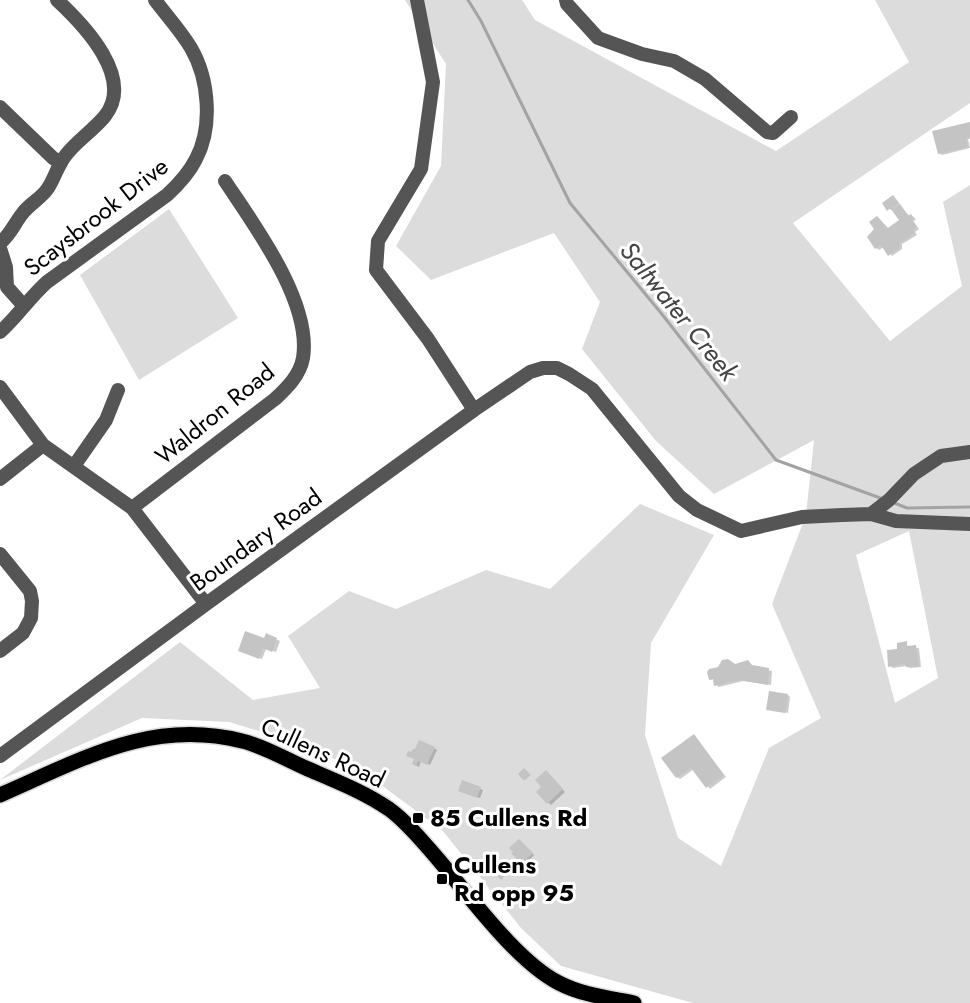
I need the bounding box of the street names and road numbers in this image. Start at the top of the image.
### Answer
street label: Scaysbrook Drive [16,149,175,284]
street label: Waldron Road [147,354,282,473]
street label: Boundary Road [183,480,329,599]
street label: Cullens Road [255,708,391,797]

